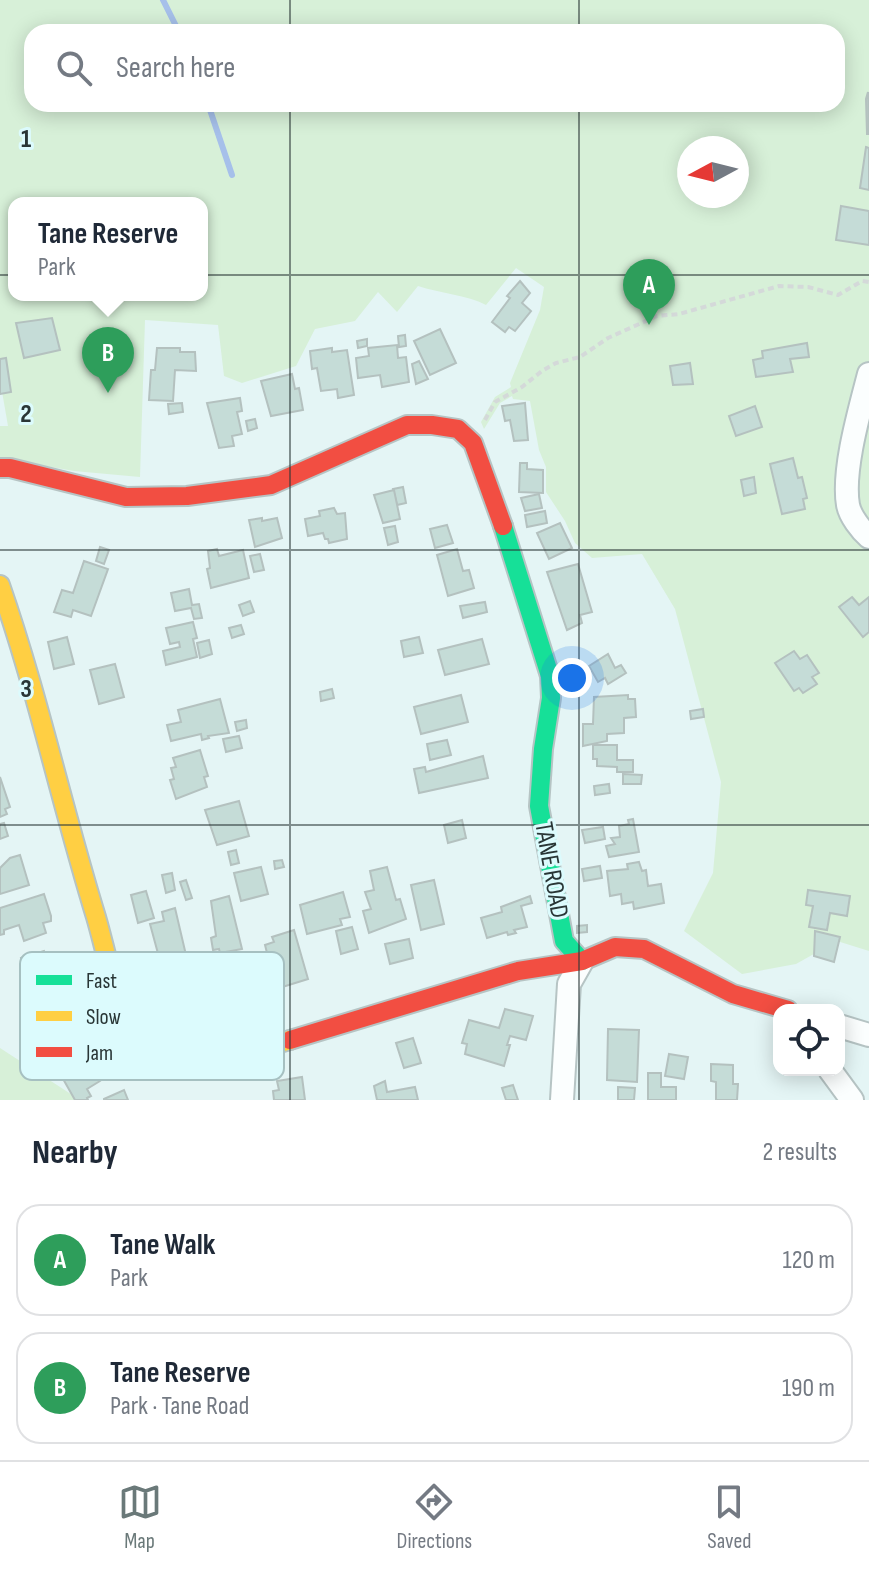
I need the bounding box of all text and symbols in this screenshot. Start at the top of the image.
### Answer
search box [24,24,845,112]
icon: search [52,46,96,90]
text: Search here [116,50,235,86]
text: 1 [21,124,31,155]
north arrow [677,136,749,208]
popup [8,197,208,301]
text: Tane Reserve [38,216,178,252]
text: Park [38,252,76,283]
pin: A [623,259,675,325]
pin: B [82,327,134,393]
text: 2 [20,399,32,430]
your location [552,658,592,698]
text: 3 [20,674,32,705]
street label: TANE ROAD [527,819,575,921]
legend [20,952,284,1080]
text: Fast [86,968,117,995]
text: Slow [86,1004,121,1031]
map controls [773,1004,845,1076]
button: locate [773,1004,845,1076]
text: Jam [85,1040,113,1067]
text: Nearby [32,1132,118,1173]
text: 2 results [763,1137,837,1168]
text: Tane Walk [110,1227,215,1263]
text: A [54,1245,66,1276]
text: 120 m [782,1245,835,1276]
text: Park [110,1263,148,1294]
text: Tane Reserve [110,1355,251,1391]
text: B [54,1373,66,1404]
text: 190 m [782,1373,835,1404]
text: Park · Tane Road [110,1391,249,1422]
tab: Map [118,1480,162,1555]
tab: Directions [397,1480,472,1555]
tab: Saved [707,1480,751,1555]

